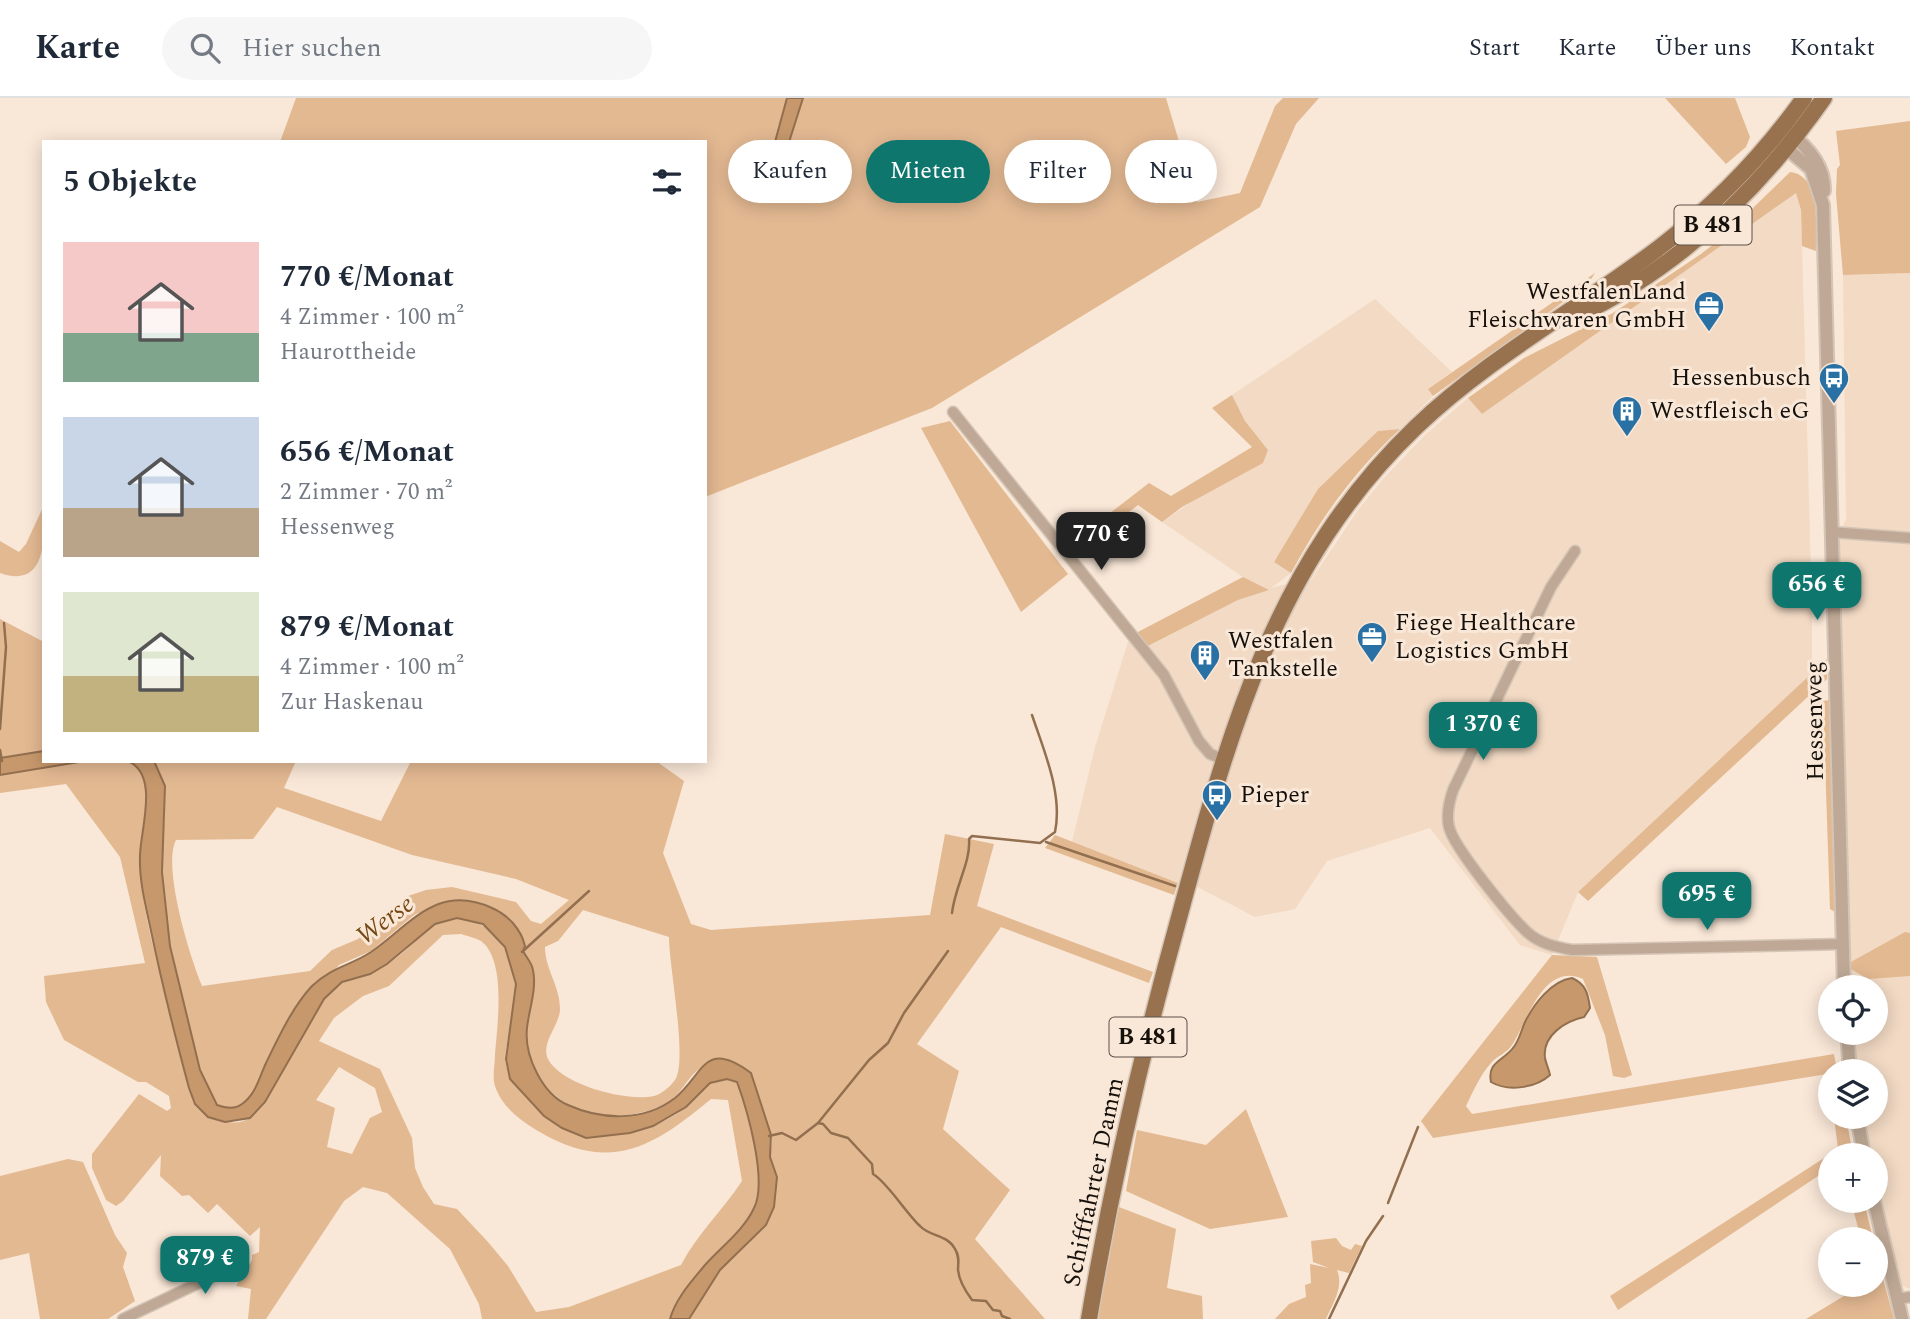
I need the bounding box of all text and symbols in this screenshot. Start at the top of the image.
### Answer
search box [162,17,652,80]
text: Karte [35,23,120,73]
text: Hier suchen [242,28,382,68]
icon: search [186,29,224,67]
text: Start [1469,30,1520,66]
text: Karte [1558,30,1616,66]
text: Über uns [1654,30,1752,66]
text: Kontakt [1790,30,1875,66]
chip: Kaufen [728,140,852,203]
chip: Mieten [866,140,990,203]
chip: Filter [1004,140,1111,203]
chip: Neu [1125,140,1217,203]
text: 5 Objekte [63,159,197,205]
icon: filters [648,163,686,201]
road number: B 481 [1674,206,1752,244]
text: 770 €/Monat [280,254,454,300]
icon: home [119,270,203,354]
place label: WestfalenLand Fleischwaren GmbH [1467,274,1686,338]
office icon: WestfalenLand Fleischwaren GmbH [1692,289,1726,333]
text: 4 Zimmer · 100 m² [280,300,464,335]
text: Haurottheide [280,335,416,370]
place label: Hessenbusch [1671,360,1811,396]
bus stop icon: Hessenbusch [1817,361,1851,405]
place label: Westfleisch eG [1650,393,1810,429]
building icon: Westfleisch eG [1610,394,1644,438]
text: 656 €/Monat [280,429,454,475]
icon: home [119,445,203,529]
text: 2 Zimmer · 70 m² [280,475,452,510]
text: Hessenweg [280,510,395,545]
pin: 770 € [1052,512,1150,572]
text: 770 € [1072,517,1130,552]
pin: 656 € [1768,562,1866,622]
text: 656 € [1788,567,1846,602]
text: 879 €/Monat [280,604,454,650]
place label: Fiege Healthcare Logistics GmbH [1395,605,1576,669]
icon: home [119,620,203,704]
office icon: Fiege Healthcare Logistics GmbH [1355,620,1389,664]
place label: Westfalen Tankstelle [1228,623,1338,687]
building icon: Westfalen Tankstelle [1188,638,1222,682]
text: 4 Zimmer · 100 m² [280,650,464,685]
street label: Hessenweg [1796,661,1834,781]
text: Zur Haskenau [280,685,423,720]
pin: 1 370 € [1418,702,1548,762]
text: 1 370 € [1445,707,1521,742]
place label: Pieper [1240,777,1309,813]
bus stop icon: Pieper [1200,778,1234,822]
pin: 695 € [1658,872,1756,932]
text: 695 € [1678,877,1736,912]
water label: Werse [347,885,423,955]
map controls [1818,975,1888,1297]
button: locate [1818,975,1888,1045]
road number: B 481 [1110,1018,1186,1056]
button: layers [1818,1059,1888,1129]
street label: Schifffahrter Damm [1054,1074,1134,1290]
button: + [1818,1143,1888,1213]
button: − [1818,1227,1888,1297]
pin: 879 € [156,1236,254,1296]
text: 879 € [176,1241,234,1276]

